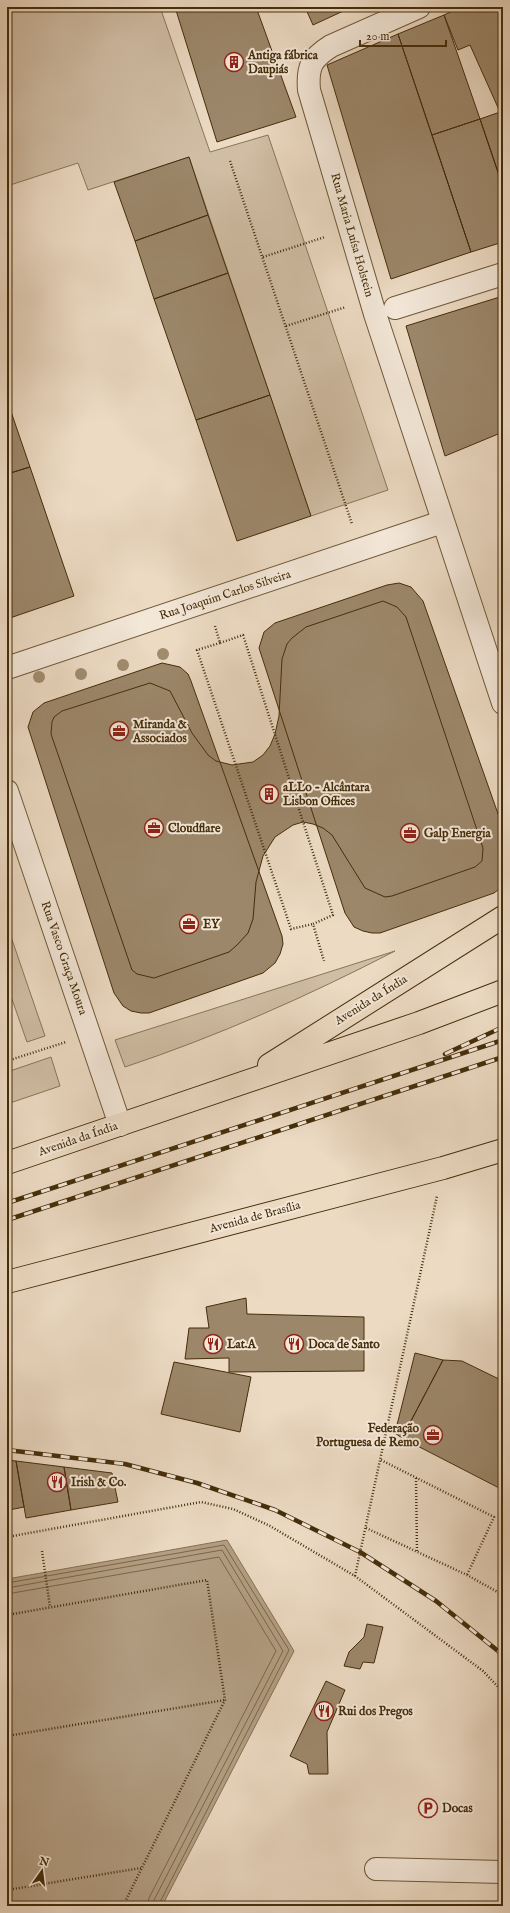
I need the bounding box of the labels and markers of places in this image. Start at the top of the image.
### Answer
place label: Antiga fábrica Daupiás [247,48,319,78]
building icon: Antiga fábrica Daupiás [223,51,245,73]
place label: Miranda & Associados [132,717,187,746]
office icon: Miranda & Associados [108,720,130,742]
place label: aLLo - Alcântara Lisbon Offices [282,780,370,809]
building icon: aLLo - Alcântara Lisbon Offices [258,783,280,805]
office icon: Cloudflare [143,817,165,839]
place label: Cloudflare [168,821,221,836]
office icon: Galp Energia [399,822,421,844]
place label: Galp Energia [424,826,491,842]
office icon: EY [178,913,200,935]
place label: EY [203,917,220,932]
restaurant icon: Lat.A [202,1333,224,1355]
restaurant icon: Doca de Santo [283,1333,305,1355]
place label: Lat.A [226,1337,257,1352]
place label: Doca de Santo [308,1337,380,1352]
place label: Federação Portuguesa de Remo [316,1421,420,1451]
office icon: Federação Portuguesa de Remo [422,1424,444,1446]
restaurant icon: Irish & Co. [46,1471,68,1493]
place label: Irish & Co. [71,1475,127,1490]
restaurant icon: Rui dos Pregos [313,1700,335,1722]
place label: Rui dos Pregos [338,1704,414,1720]
parking icon: Docas [417,1797,439,1819]
place label: Docas [442,1801,473,1816]

